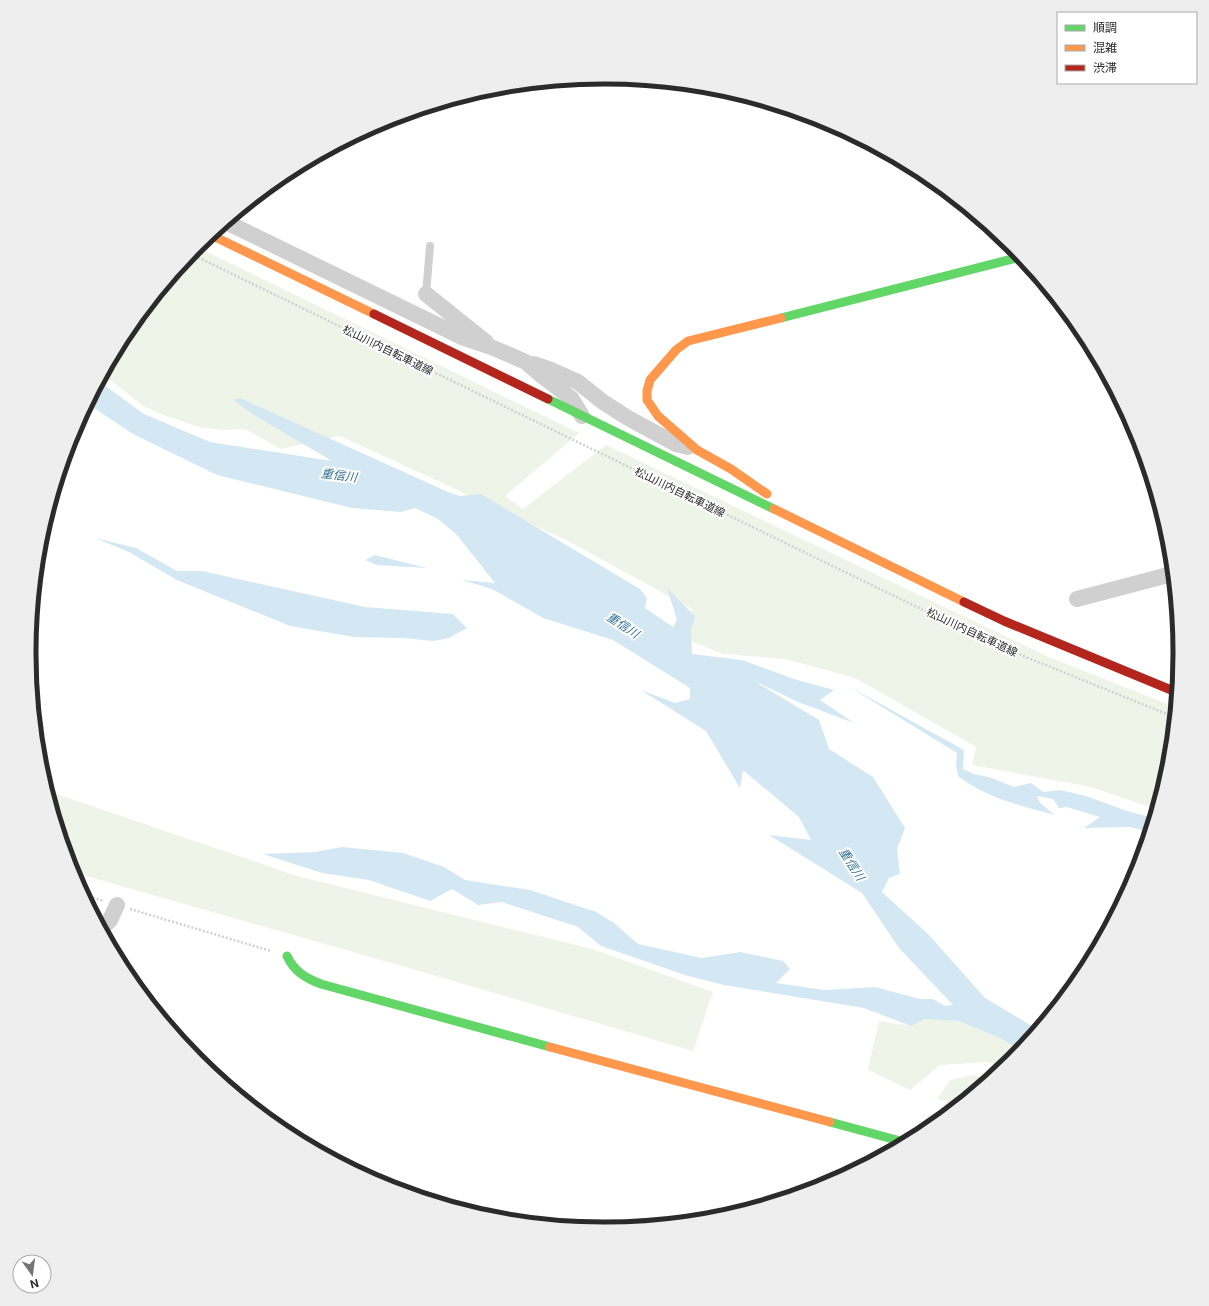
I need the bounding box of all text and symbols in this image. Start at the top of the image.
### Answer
legend [1057,12,1197,84]
text: 順調 [1093,20,1117,35]
text: 混雑 [1093,40,1117,55]
text: 渋滞 [1093,60,1117,75]
street label: 松山川内自転車道線 [340,322,436,378]
street label: 松山川内自転車道線 [632,464,728,520]
water label: 重信川 [320,465,360,485]
street label: 松山川内自転車道線 [924,605,1020,659]
water label: 重信川 [604,609,644,642]
water label: 重信川 [836,845,869,885]
north arrow [12,1254,52,1294]
text: N [29,1276,40,1292]

